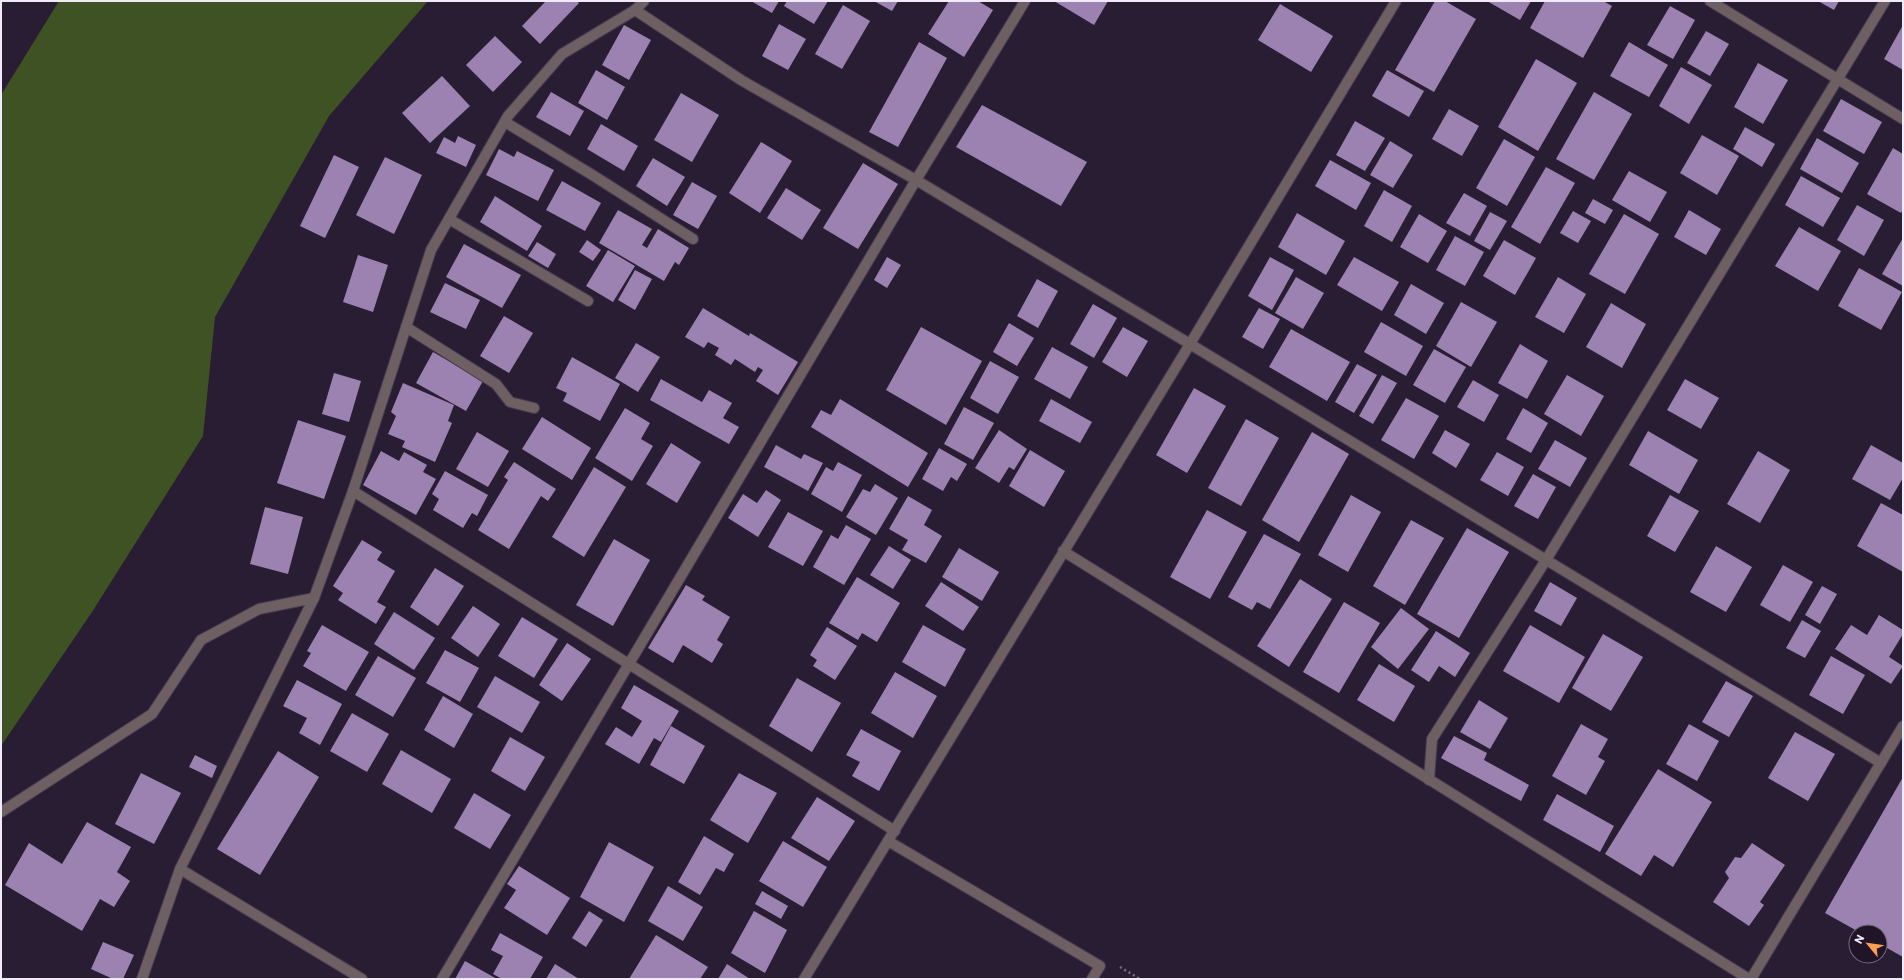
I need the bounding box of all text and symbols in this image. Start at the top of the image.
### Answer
north arrow [1848,924,1888,964]
text: N [1851,932,1867,946]

